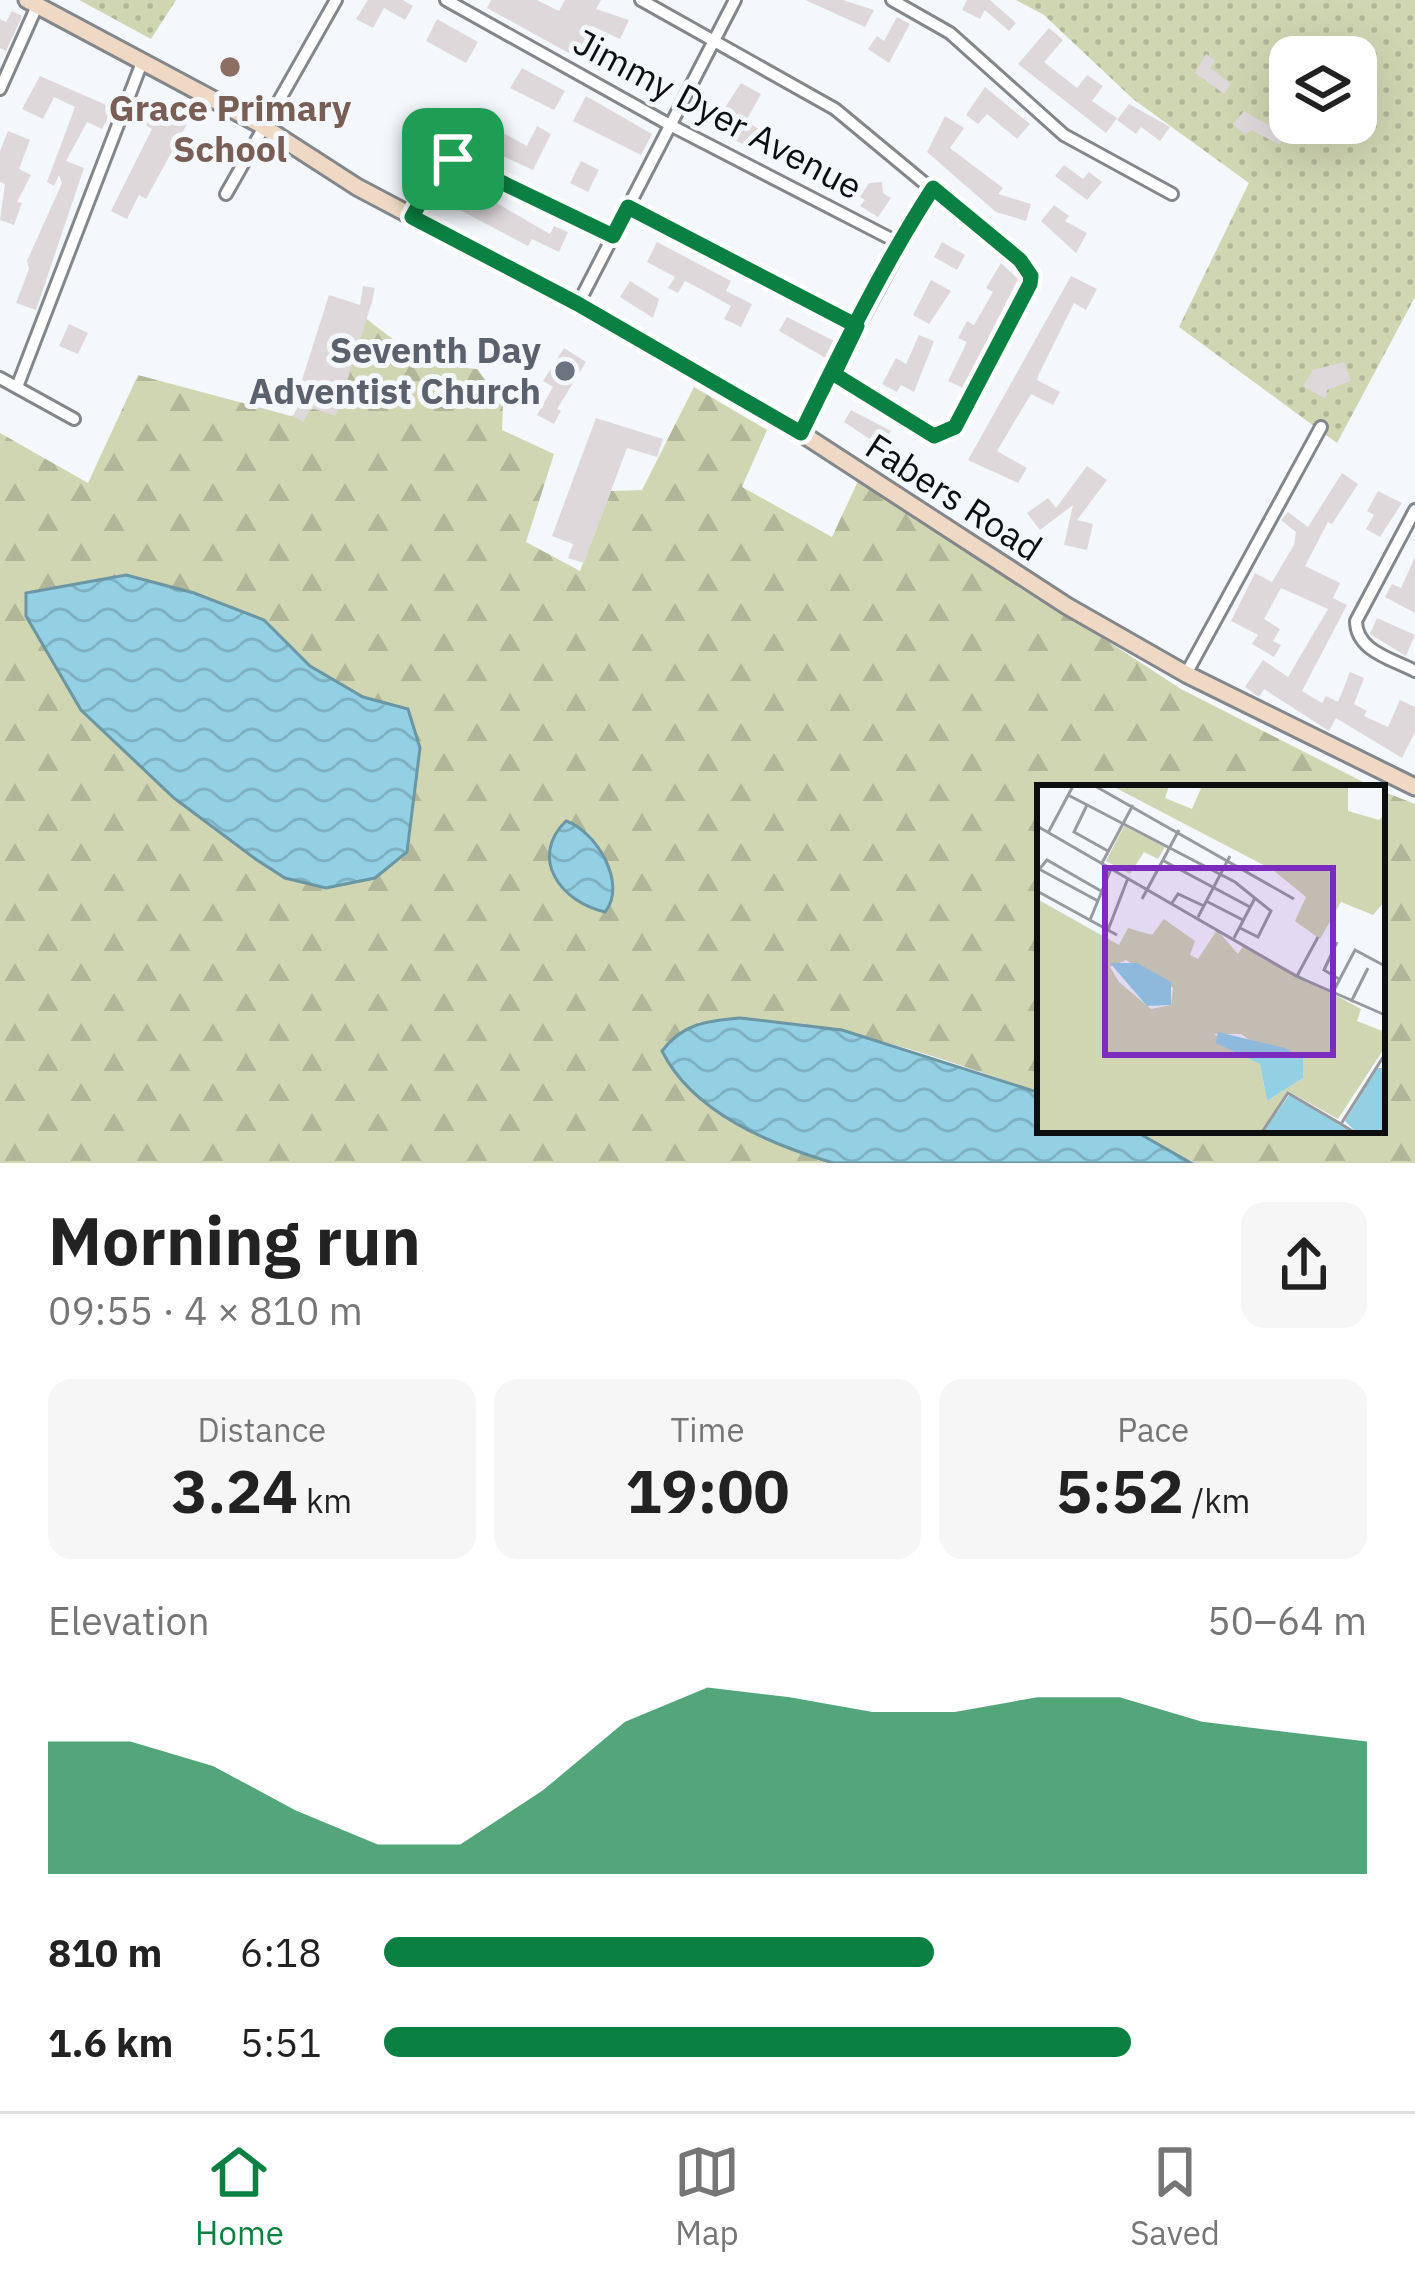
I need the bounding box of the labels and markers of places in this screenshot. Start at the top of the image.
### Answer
marker: Grace Primary School [217,54,243,80]
place label: Grace Primary School [109,84,352,172]
pin [402,108,504,210]
place label: Seventh Day Adventist Church [249,326,542,414]
marker: Seventh Day Adventist Church [552,358,578,384]

